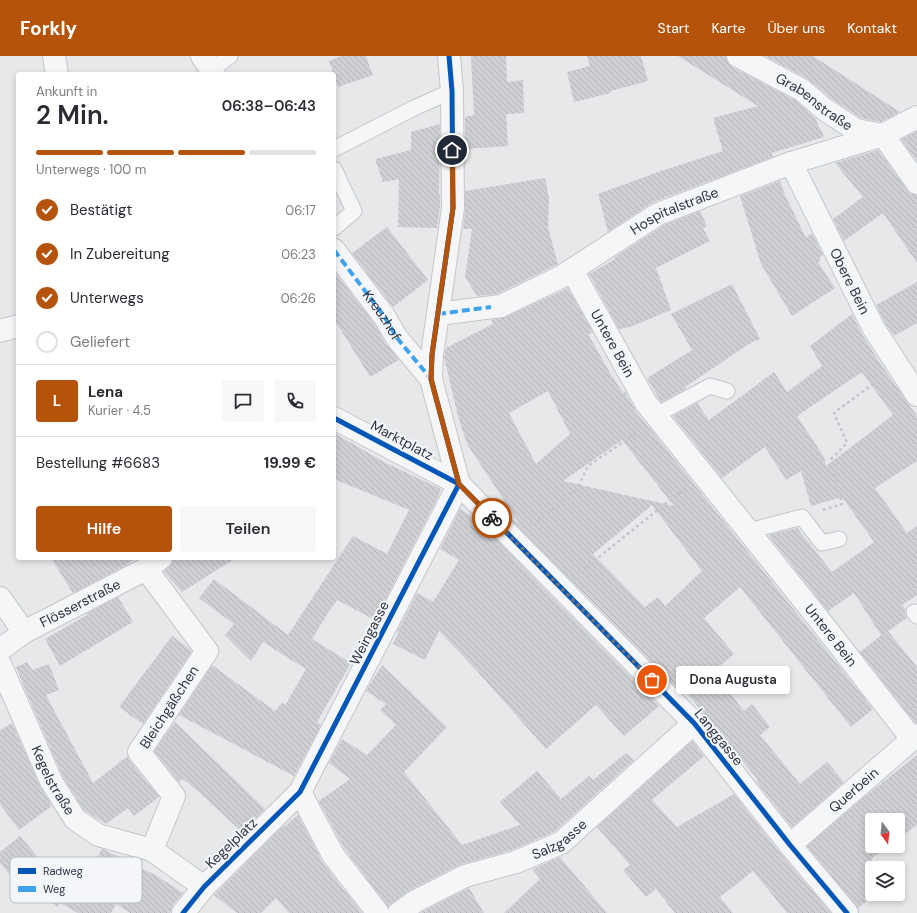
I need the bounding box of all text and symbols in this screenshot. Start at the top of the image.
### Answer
text: Forkly [20,16,77,41]
text: Start [658,19,689,37]
text: Karte [711,19,745,37]
text: Über uns [767,19,825,37]
text: Kontakt [847,19,897,37]
street label: Grabenstraße [773,69,856,134]
text: Ankunft in [36,83,97,100]
text: 06:38–06:43 [222,96,316,116]
text: 2 Min. [36,98,109,132]
pin [435,133,469,167]
icon: home [441,139,463,161]
text: Unterwegs · 100 m [36,161,146,178]
street label: Hospitalstraße [627,183,721,239]
icon: check [36,199,58,221]
text: Bestätigt [70,200,132,220]
text: 06:17 [285,202,316,219]
icon: check [36,243,58,265]
text: In Zubereitung [70,244,170,264]
street label: Obere Bein [826,245,874,317]
text: 06:23 [281,246,316,263]
icon: check [36,287,58,309]
street label: Kreuzhof [359,287,405,344]
text: Unterwegs [70,288,144,308]
text: 06:26 [281,290,316,307]
street label: Untere Bein [587,306,639,381]
text: Geliefert [70,332,130,352]
button: chat [222,380,264,422]
button: phone [274,380,316,422]
text: Lena [88,382,123,402]
text: L [53,391,61,411]
text: Kurier · 4.5 [88,402,151,419]
street label: Marktplatz [368,416,436,464]
text: Bestellung #6683 [36,453,160,473]
text: 19.99 € [264,453,316,473]
courier [472,498,512,538]
button: Hilfe [36,506,172,552]
button: Teilen [180,506,316,552]
icon: bike [481,507,503,529]
street label: Flösserstraße [37,575,123,631]
street label: Weingasse [345,598,393,668]
street label: Untere Bein [801,600,861,670]
street label: Bleichgäßchen [135,662,203,752]
pin [635,663,669,697]
callout: Dona Augusta [676,666,790,694]
icon: bag [641,669,663,691]
text: Dona Augusta [689,671,777,688]
street label: Langgasse [691,705,748,769]
street label: Kegelstraße [28,743,79,818]
street label: Querbein [825,764,882,817]
north arrow [865,813,905,853]
map controls [865,813,905,901]
street label: Kegelplatz [201,814,261,872]
street label: Salzgasse [529,815,591,863]
legend [10,857,142,903]
button: layers [865,861,905,901]
text: Radweg [43,864,83,878]
text: Weg [43,882,65,896]

